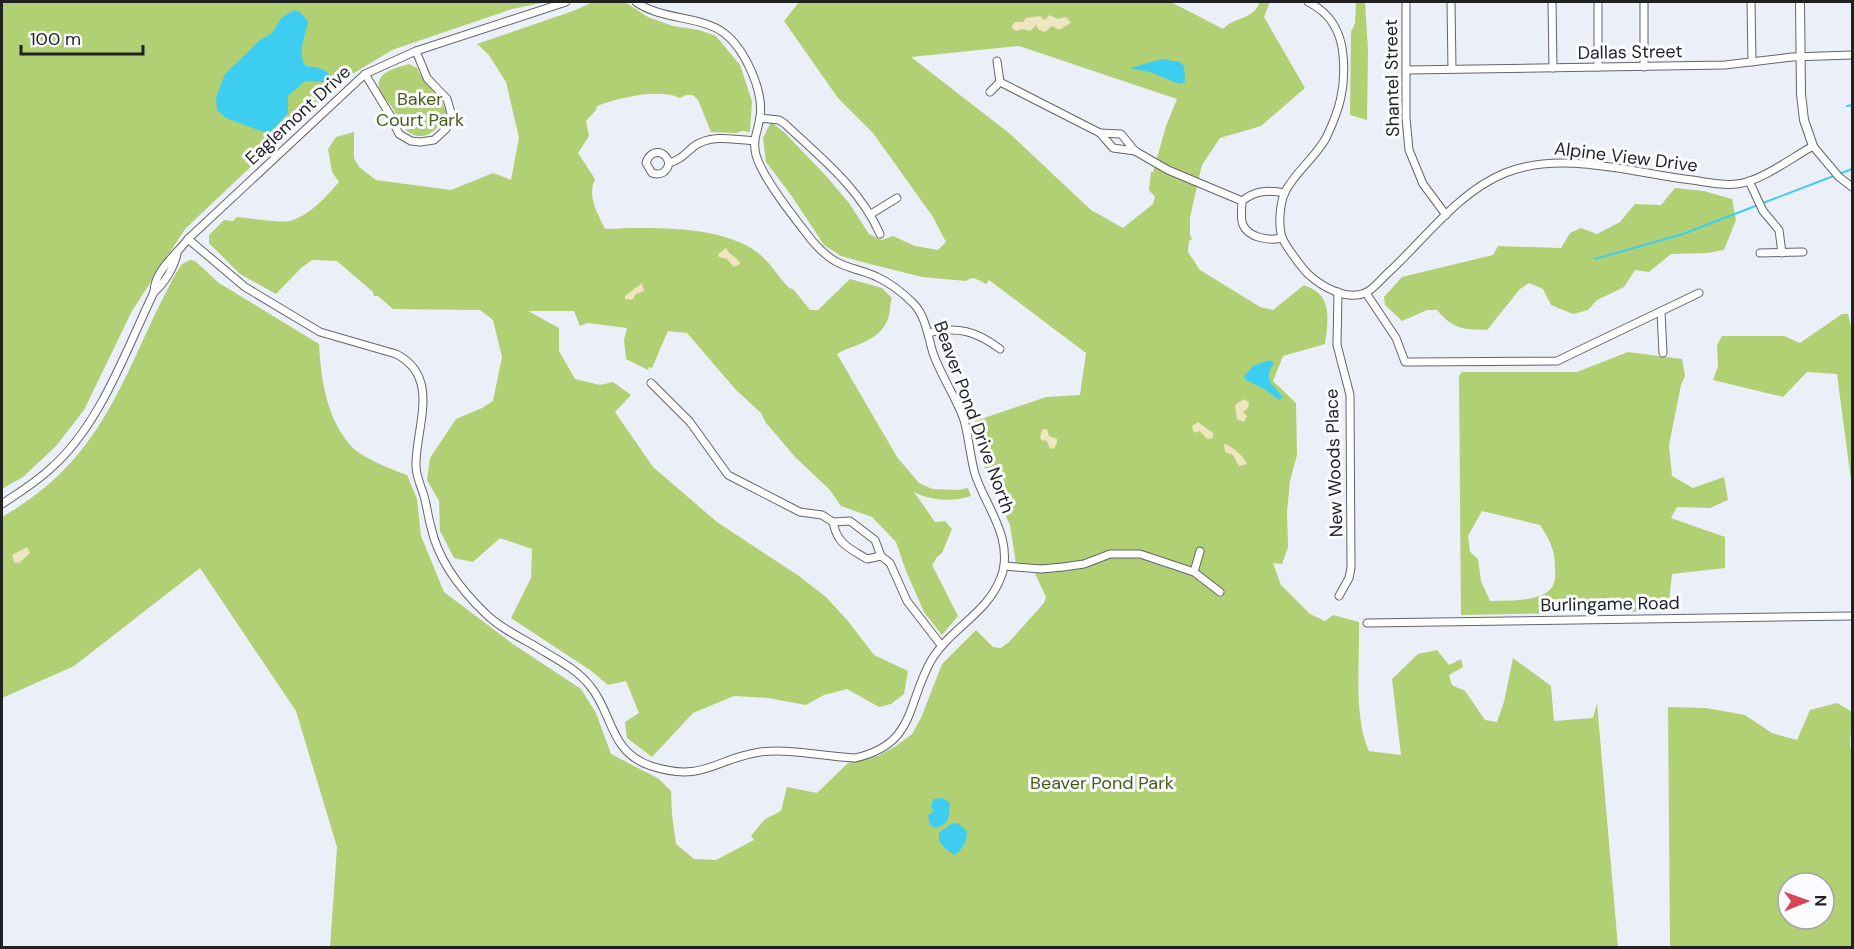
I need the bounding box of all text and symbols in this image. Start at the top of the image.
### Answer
scale bar [21,18,142,56]
street label: Shantel Street [1379,19,1405,137]
text: 100 m [30,27,81,51]
street label: Dallas Street [1577,39,1683,65]
street label: Eaglemont Drive [240,60,356,170]
park label: Baker Court Park [376,87,464,132]
street label: Alpine View Drive [1553,136,1699,178]
street label: Beaver Pond Drive North [928,318,1020,516]
street label: New Woods Place [1319,388,1349,538]
street label: Burlingame Road [1540,591,1680,617]
park label: Beaver Pond Park [1030,771,1174,795]
north arrow [1776,871,1836,931]
text: N [1810,895,1831,907]

